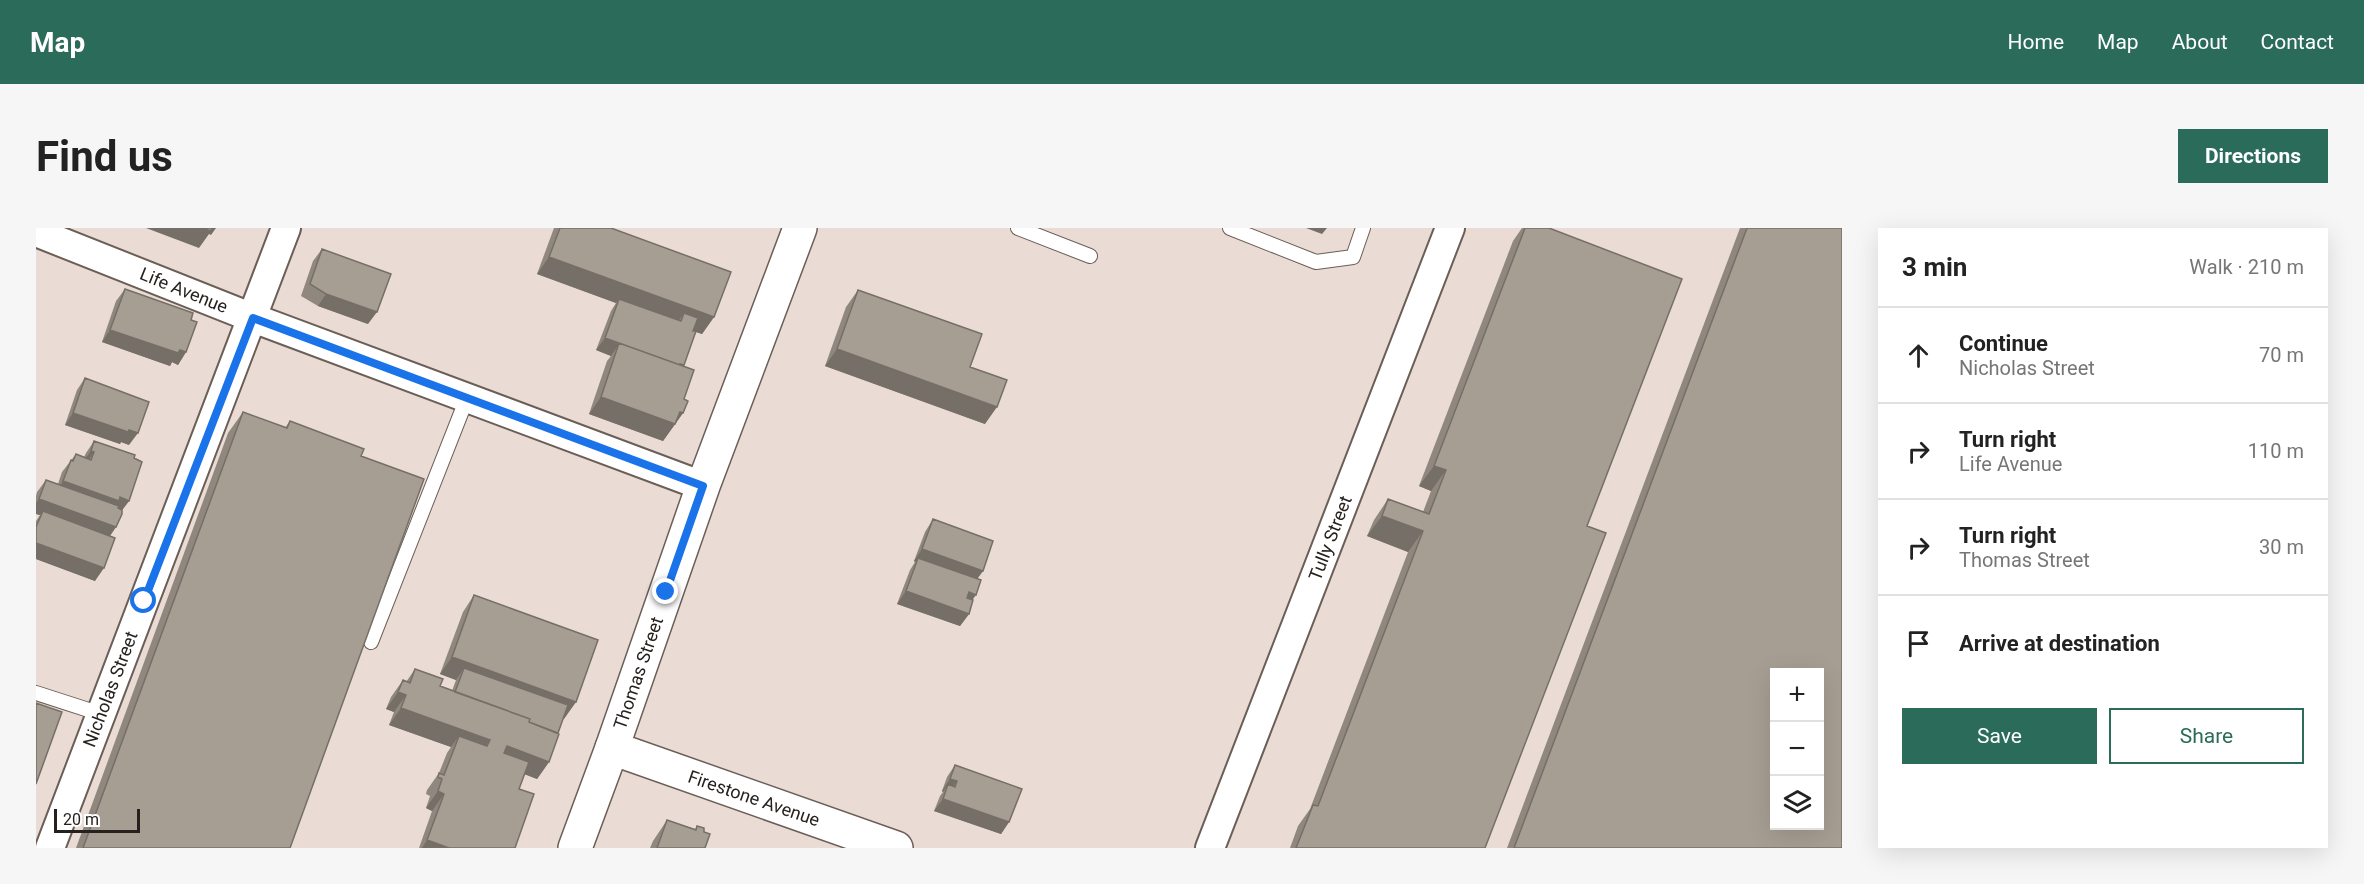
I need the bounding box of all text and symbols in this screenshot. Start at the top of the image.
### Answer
text: Map [30,26,85,59]
text: Home [2008,30,2064,54]
text: Map [2097,30,2139,54]
text: About [2172,30,2228,54]
text: Contact [2261,30,2334,54]
button: Directions [2178,129,2328,183]
text: Find us [36,132,173,181]
text: 3 min [1902,252,1967,282]
text: Walk · 210 m [2189,255,2304,279]
street label: Life Avenue [137,263,231,317]
text: Continue [1959,331,2048,356]
icon: ahead [1902,339,1935,372]
text: 70 m [2259,343,2304,367]
text: Nicholas Street [1959,356,2095,380]
text: Turn right [1959,427,2056,452]
icon: right [1902,435,1935,468]
text: 110 m [2248,439,2304,463]
text: Life Avenue [1959,452,2062,476]
street label: Tully Street [1304,493,1356,583]
text: Turn right [1959,523,2056,548]
icon: right [1902,531,1935,564]
text: 30 m [2259,535,2304,559]
text: Thomas Street [1959,548,2090,572]
route end [652,578,678,604]
route start [130,587,156,613]
street label: Thomas Street [609,614,667,732]
icon: arrive [1902,627,1935,660]
street label: Nicholas Street [78,628,142,750]
text: Arrive at destination [1959,631,2160,656]
map controls [1770,668,1824,830]
button: + [1770,668,1824,722]
button: Save [1902,708,2097,764]
button: Share [2109,708,2304,764]
button: − [1770,722,1824,776]
street label: Firestone Avenue [685,766,823,830]
button: layers [1770,776,1824,830]
scale bar [54,806,140,834]
text: 20 m [63,810,99,829]

